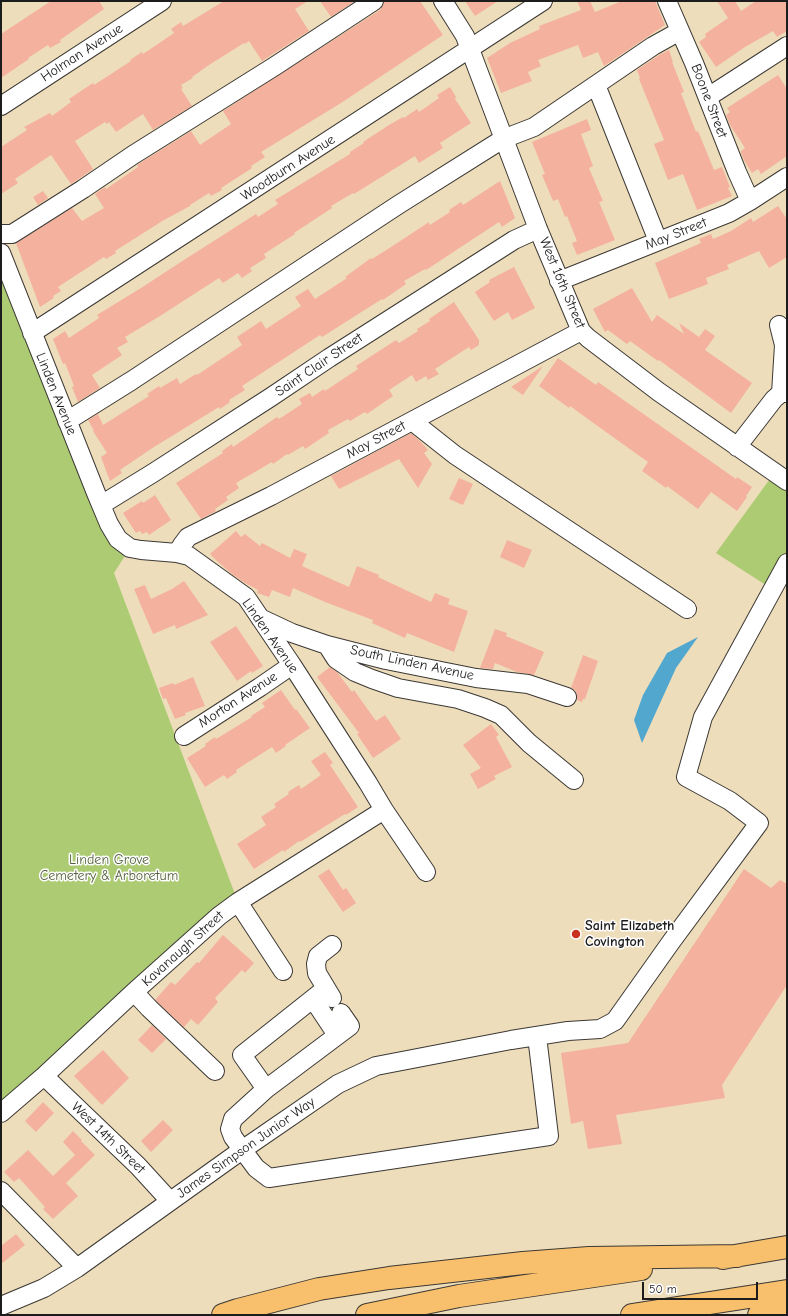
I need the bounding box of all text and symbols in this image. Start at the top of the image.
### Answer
street label: Holman Avenue [38,20,126,86]
street label: Boone Street [687,62,731,140]
street label: Woodburn Avenue [238,131,338,205]
street label: May Street [643,214,709,254]
street label: West 16th Street [535,235,589,331]
street label: Saint Clair Street [272,330,366,400]
street label: Linden Avenue [32,350,80,438]
street label: May Street [343,417,409,463]
street label: Linden Avenue [238,595,302,677]
street label: South Linden Avenue [349,642,475,684]
street label: Morton Avenue [195,668,281,732]
park label: Linden Grove Cemetery & Arboretum [40,852,178,884]
street label: Kavanaugh Street [138,908,228,990]
place label: Saint Elizabeth Covington [585,918,674,950]
marker: Saint Elizabeth Covington [570,928,582,940]
street label: James Simpson Junior Way [174,1094,318,1202]
street label: West 14th Street [68,1099,148,1177]
scale bar [644,1274,760,1300]
text: 50 m [649,1282,677,1296]

